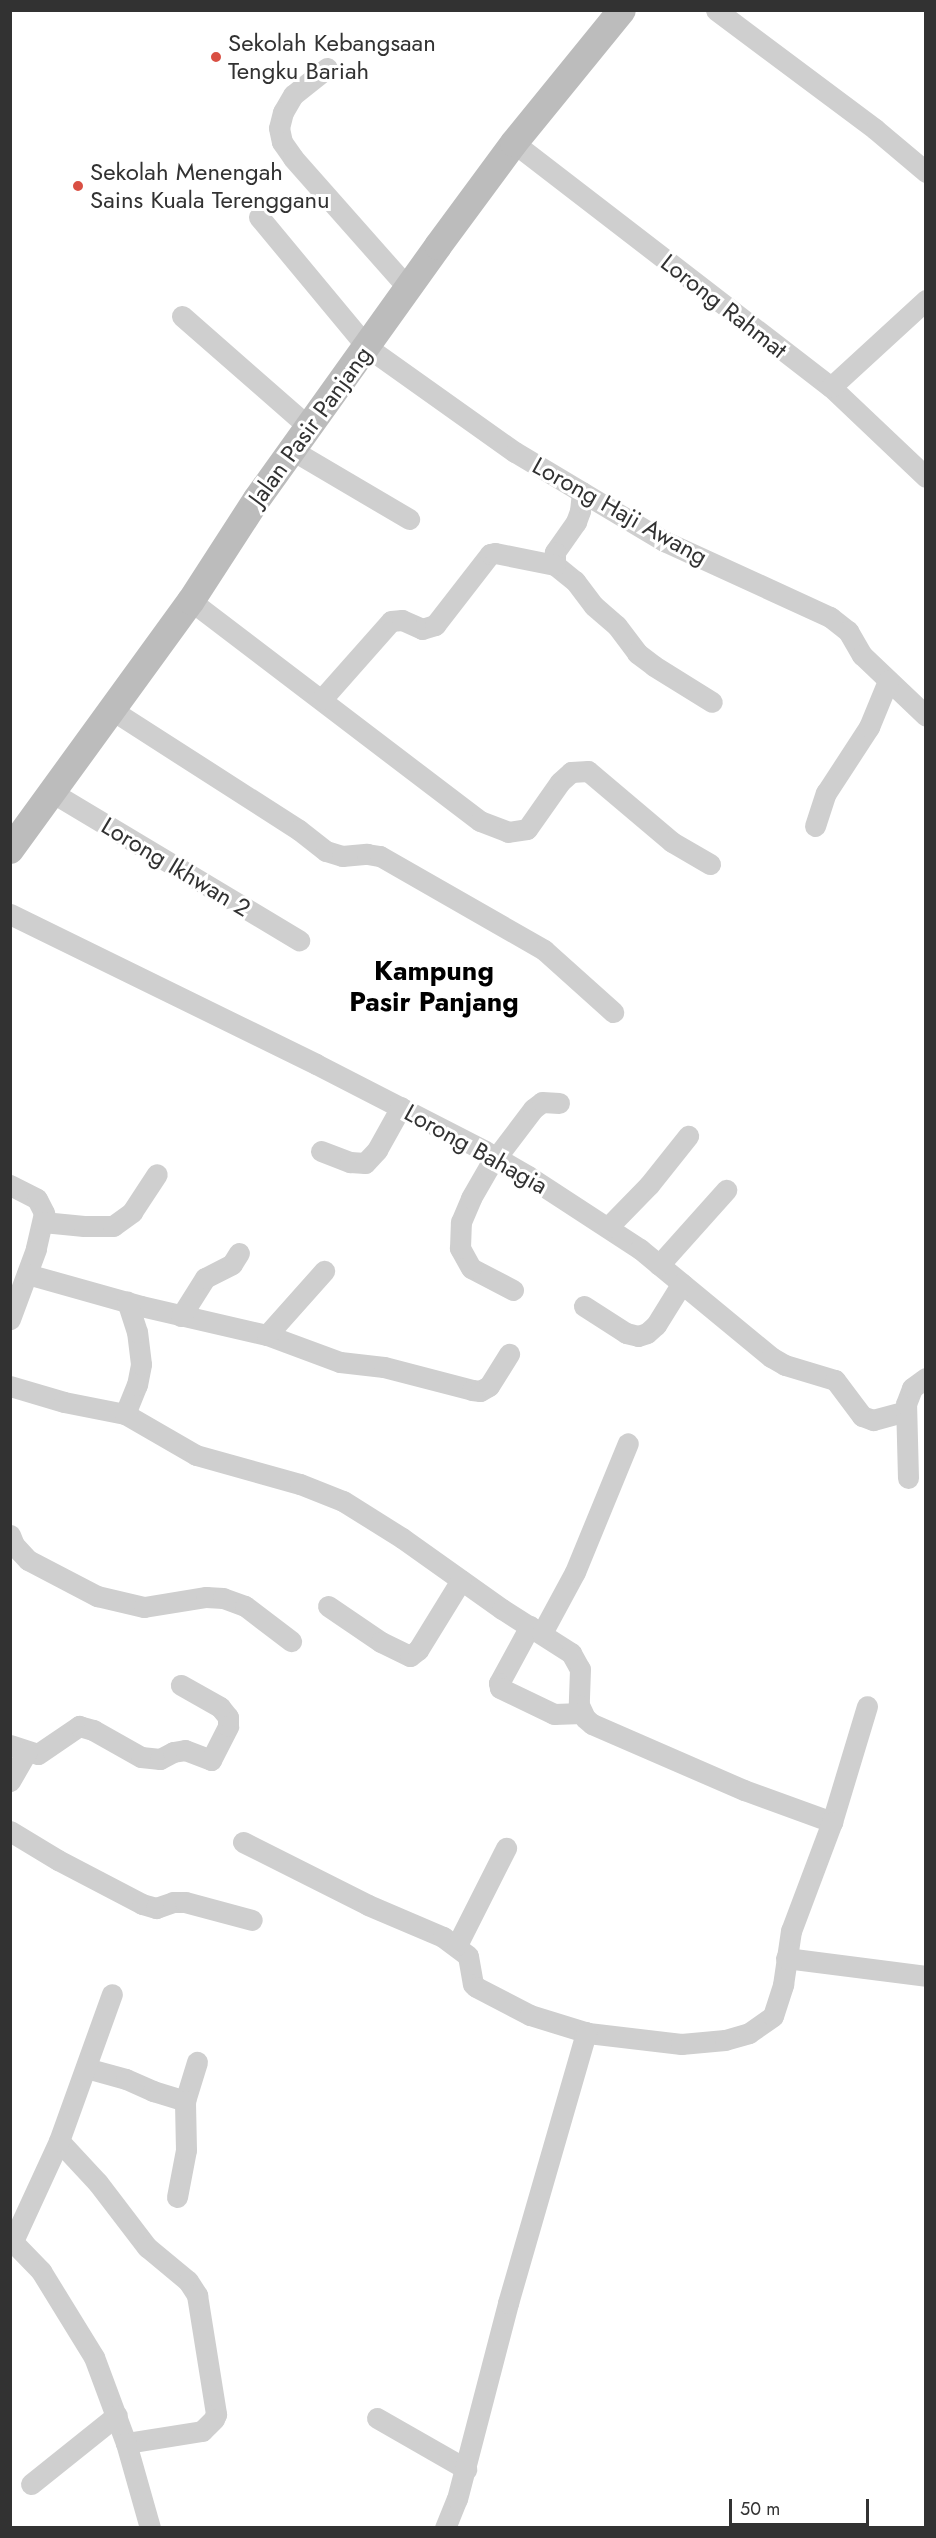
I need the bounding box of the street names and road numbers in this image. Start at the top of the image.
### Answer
street label: Lorong Rahmat [655,248,793,364]
street label: Jalan Pasir Panjang [243,341,377,511]
street label: Lorong Haji Awang [528,451,712,571]
street label: Lorong Ikhwan 2 [96,811,256,923]
street label: Lorong Bahagia [400,1098,552,1200]

